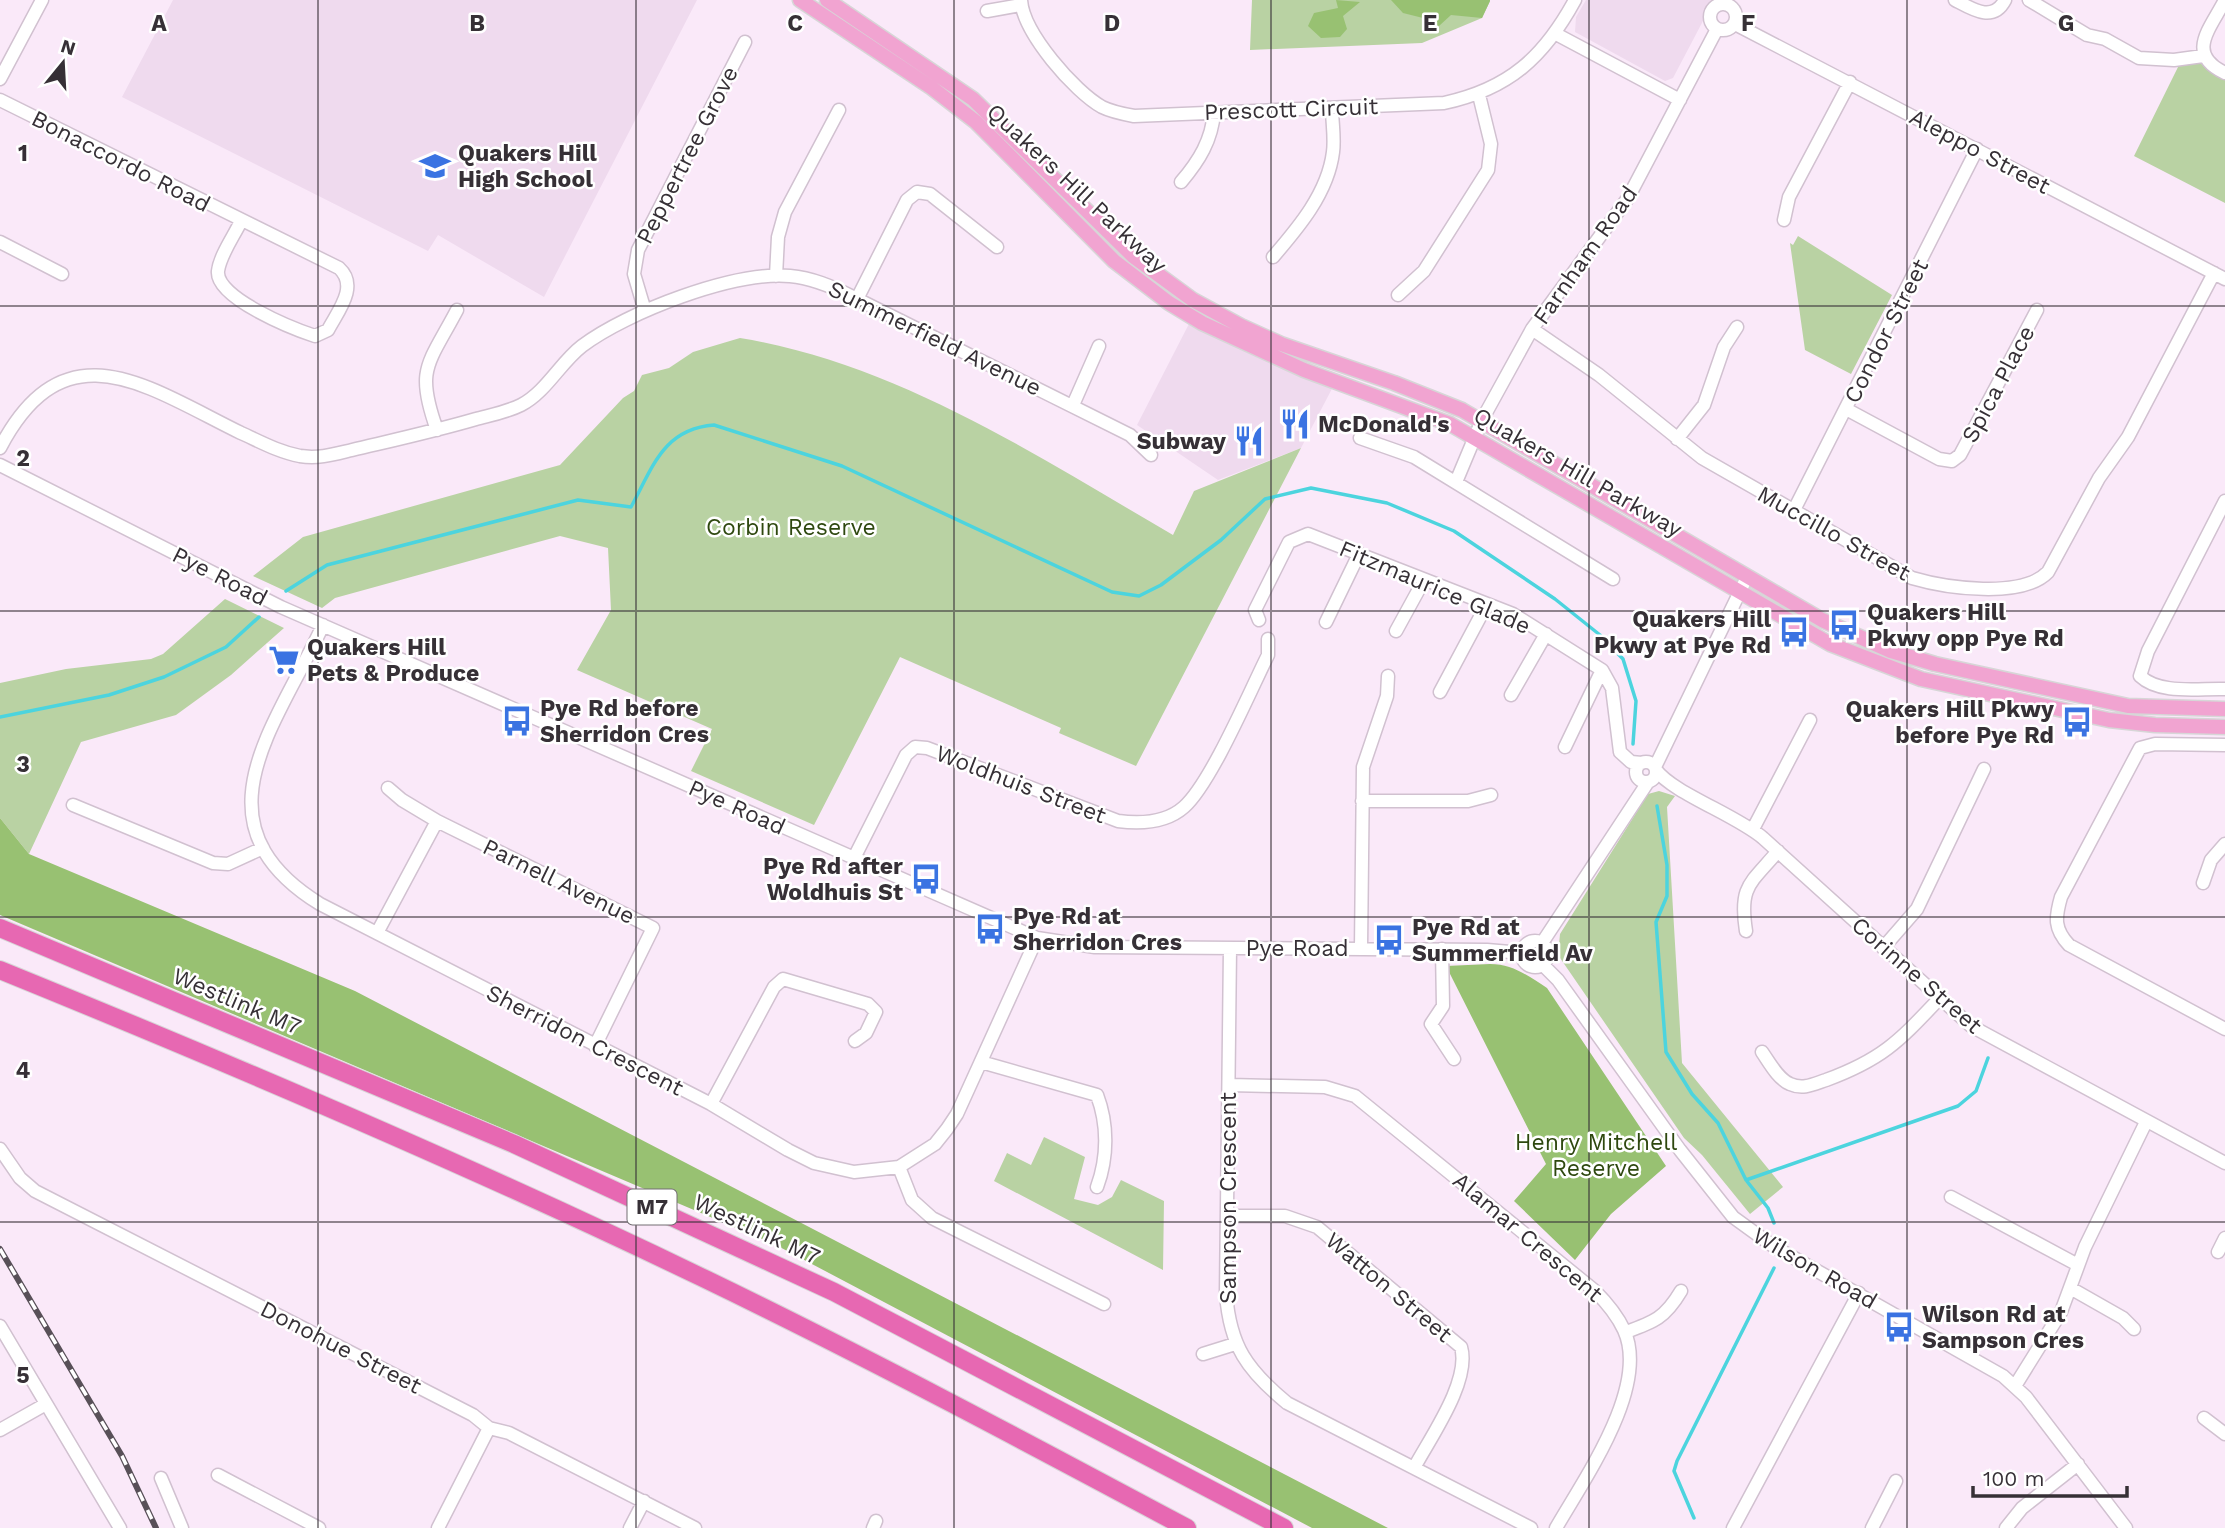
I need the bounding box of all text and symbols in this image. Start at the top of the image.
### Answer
text: A [151,10,167,37]
text: B [469,10,485,37]
text: C [787,10,803,37]
text: D [1104,10,1120,37]
text: E [1423,10,1437,37]
text: F [1741,10,1755,37]
text: G [2058,10,2074,37]
north arrow [28,28,98,98]
text: N [58,34,78,60]
street label: Peppertree Grove [631,62,744,249]
street label: Prescott Circuit [1203,93,1379,126]
street label: Quakers Hill Parkway [981,98,1172,279]
street label: Aleppo Street [1905,103,2055,200]
street label: Bonaccordo Road [27,105,215,218]
text: 1 [18,140,28,167]
place label: Quakers Hill High School [458,140,597,193]
school or university icon: Quakers Hill High School [418,149,452,183]
street label: Farnham Road [1528,181,1643,330]
street label: Condor Street [1839,254,1934,408]
street label: Summerfield Avenue [824,275,1046,402]
street label: Spica Place [1956,321,2041,447]
street label: Quakers Hill Parkway [1469,402,1687,543]
restaurant icon: McDonald's [1278,407,1312,441]
place label: McDonald's [1318,411,1450,438]
restaurant icon: Subway [1232,424,1266,458]
place label: Subway [1137,428,1226,455]
text: 2 [16,445,30,472]
street label: Muccillo Street [1753,480,1915,587]
park label: Corbin Reserve [706,514,876,541]
street label: Fitzmaurice Glade [1335,535,1534,640]
street label: Pye Road [168,541,272,612]
place label: Quakers Hill Pkwy opp Pye Rd [1867,599,2064,652]
place label: Quakers Hill Pkwy at Pye Rd [1594,606,1771,659]
bus stop icon: Quakers Hill Pkwy opp Pye Rd [1827,608,1861,642]
bus stop icon: Quakers Hill Pkwy at Pye Rd [1777,615,1811,649]
place label: Quakers Hill Pets & Produce [307,634,479,687]
supermarket icon: Quakers Hill Pets & Produce [267,643,301,677]
place label: Pye Rd before Sherridon Cres [540,695,709,748]
place label: Quakers Hill Pkwy before Pye Rd [1846,696,2054,749]
bus stop icon: Pye Rd before Sherridon Cres [500,704,534,738]
bus stop icon: Quakers Hill Pkwy before Pye Rd [2060,705,2094,739]
street label: Woldhuis Street [932,740,1110,830]
text: 3 [16,751,30,778]
street label: Pye Road [684,774,789,841]
street label: Parnell Avenue [478,833,639,930]
place label: Pye Rd after Woldhuis St [763,853,903,906]
bus stop icon: Pye Rd after Woldhuis St [909,862,943,896]
place label: Pye Rd at Sherridon Cres [1013,903,1182,956]
street label: Corinne Street [1846,911,1988,1040]
bus stop icon: Pye Rd at Sherridon Cres [973,912,1007,946]
place label: Pye Rd at Summerfield Av [1412,914,1593,967]
bus stop icon: Pye Rd at Summerfield Av [1372,923,1406,957]
street label: Pye Road [1245,935,1349,962]
street label: Westlink M7 [169,962,305,1041]
street label: Sherridon Crescent [482,979,688,1102]
text: 4 [16,1057,31,1084]
street label: Sampson Crescent [1215,1092,1242,1304]
park label: Henry Mitchell Reserve [1515,1129,1677,1182]
street label: Alamar Crescent [1447,1167,1608,1308]
street label: Westlink M7 [689,1188,825,1271]
road number: M7 [628,1190,676,1224]
street label: Wilson Road [1748,1222,1882,1315]
street label: Watton Street [1320,1227,1458,1348]
street label: Donohue Street [256,1295,426,1400]
place label: Wilson Rd at Sampson Cres [1922,1301,2084,1354]
bus stop icon: Wilson Rd at Sampson Cres [1882,1310,1916,1344]
text: 5 [16,1362,30,1389]
scale bar [1973,1454,2127,1498]
text: 100 m [1983,1466,2045,1491]

